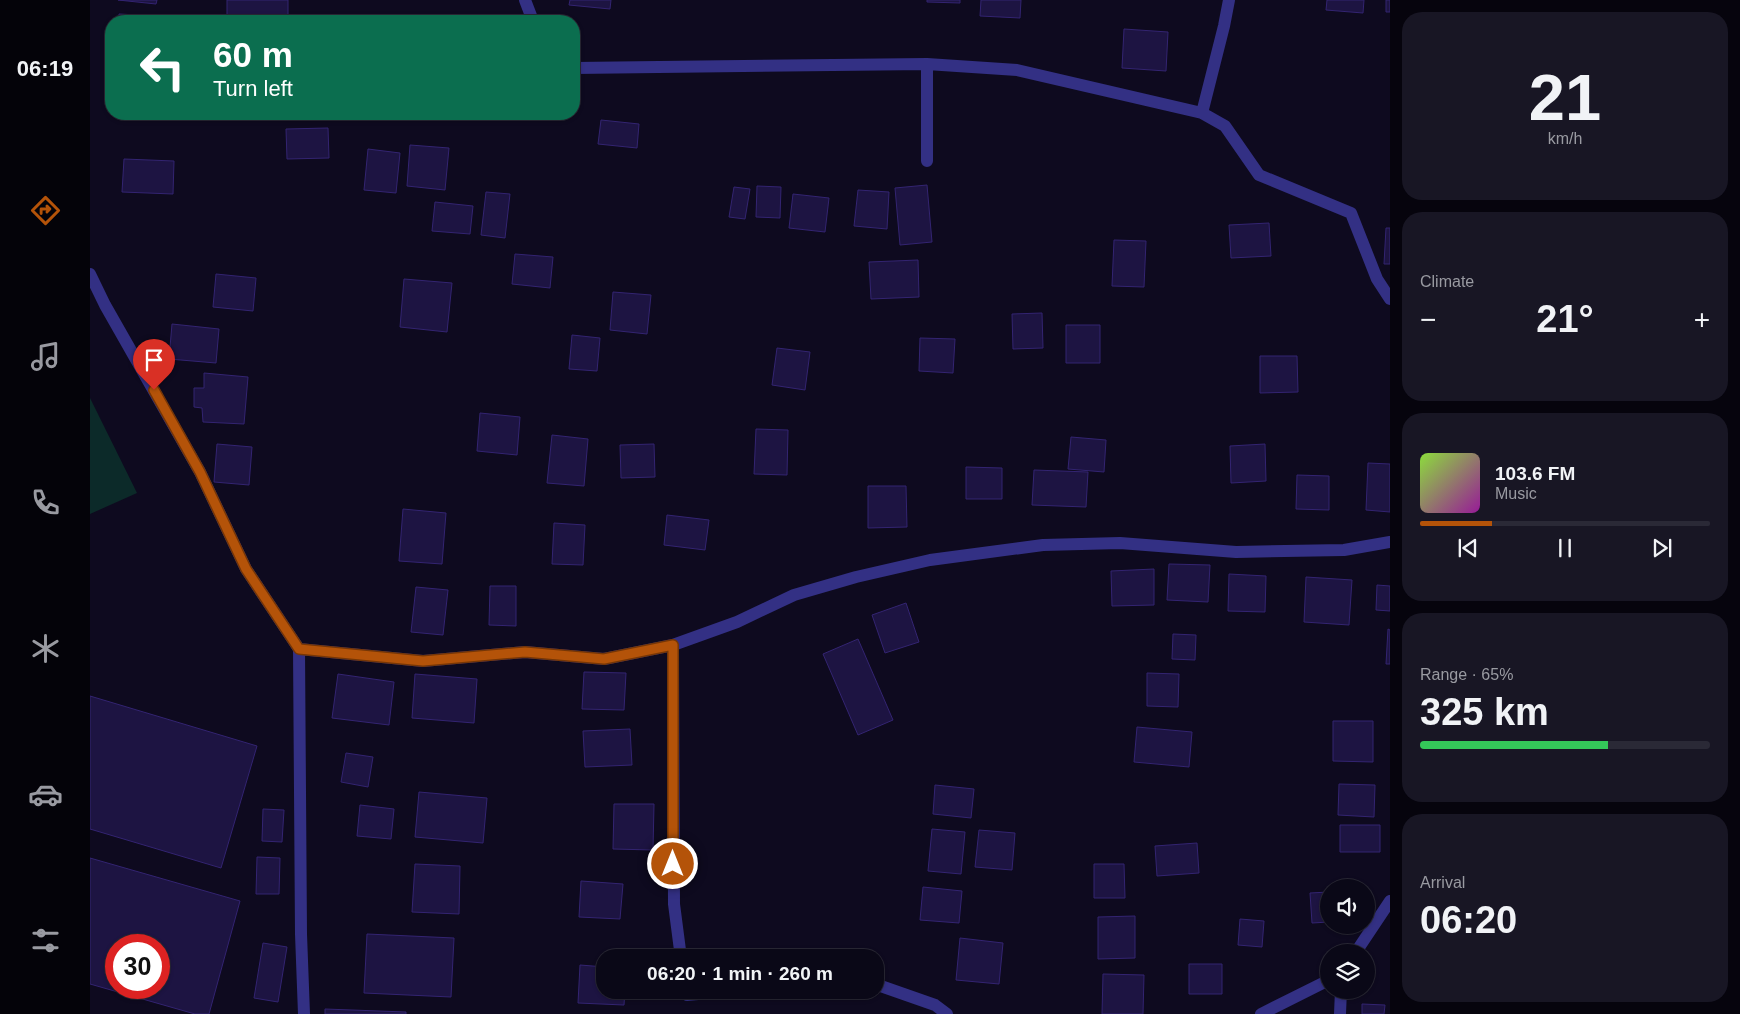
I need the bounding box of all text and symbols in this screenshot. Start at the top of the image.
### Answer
icon: left [130,35,195,100]
text: 60 m [213,35,293,74]
text: 06:19 [17,56,73,81]
text: 21 [1529,61,1601,134]
text: Turn left [213,76,293,101]
text: km/h [1548,130,1582,147]
icon: directions [28,193,63,228]
text: Climate [1420,273,1474,290]
text: 21° [1536,298,1594,340]
text: − [1420,304,1436,335]
text: + [1694,304,1710,335]
icon: music [28,339,63,374]
pin [133,339,175,390]
icon: arrive [140,346,168,374]
text: 103.6 FM [1495,463,1575,484]
icon: phone [28,485,63,520]
text: Music [1495,485,1537,502]
icon: previous [1454,534,1482,562]
icon: pause [1551,534,1579,562]
icon: next [1648,534,1676,562]
icon: climate [28,631,63,666]
text: Range · 65% [1420,666,1513,683]
text: 325 km [1420,691,1549,733]
icon: car [28,777,63,812]
position arrow [646,837,698,889]
text: Arrival [1420,874,1465,891]
map controls [1320,879,1375,999]
button: sound [1320,879,1375,934]
text: 06:20 [1420,899,1517,941]
icon: filters [28,923,63,958]
speed limit sign: 30 [105,934,170,999]
button: layers [1320,944,1375,999]
text: 06:20 · 1 min · 260 m [647,963,833,984]

